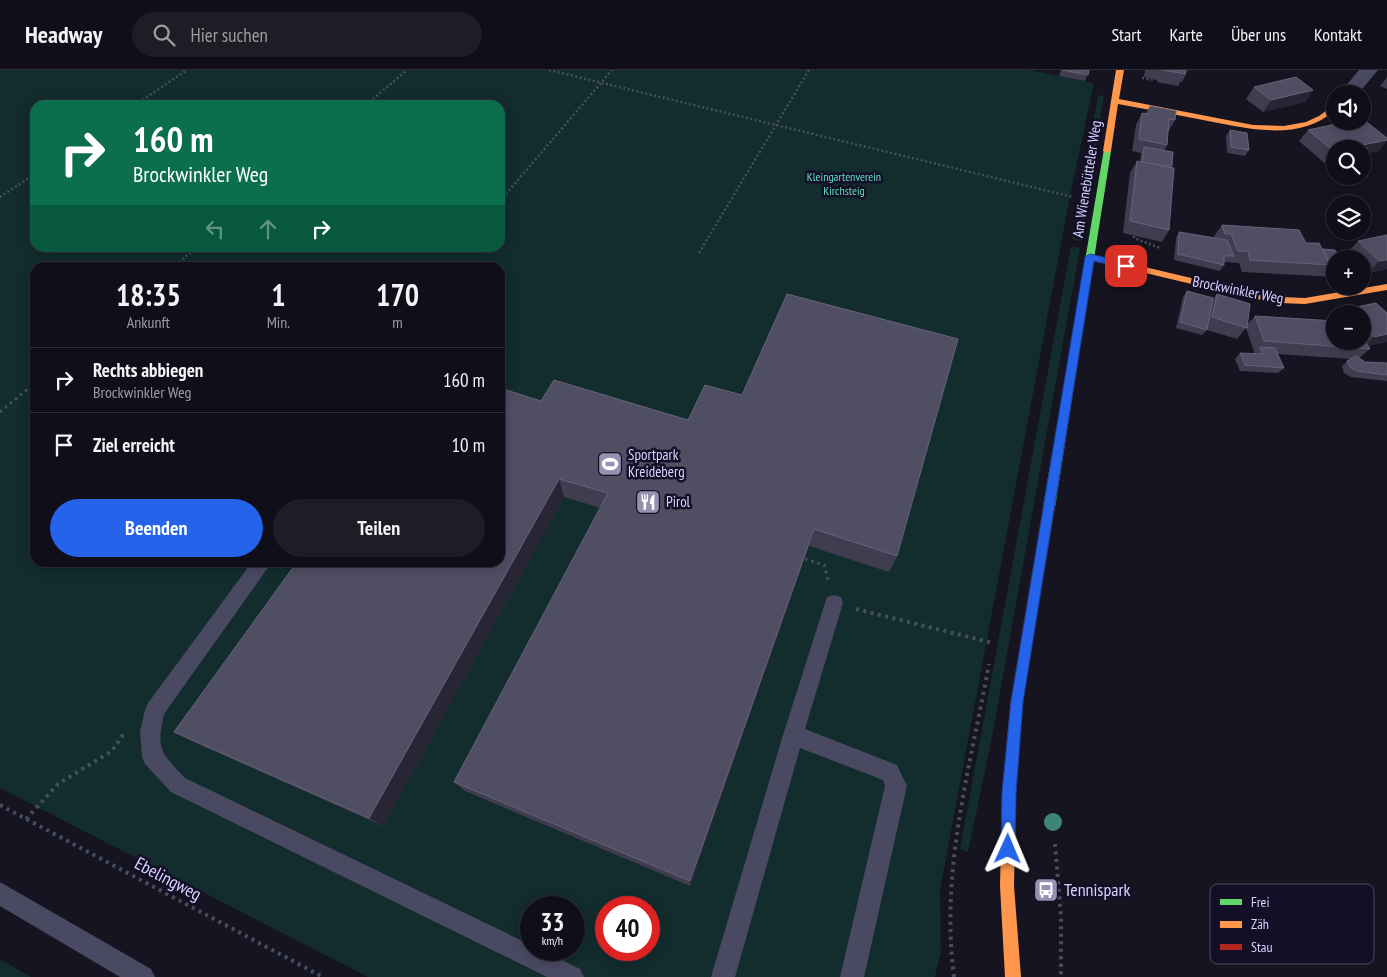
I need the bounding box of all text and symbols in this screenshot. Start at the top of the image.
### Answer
search box [132,12,482,57]
text: Headway [25,19,102,50]
icon: search [150,21,178,49]
text: Hier suchen [190,23,268,47]
text: Start [1111,23,1142,46]
text: Karte [1170,23,1203,46]
text: Über uns [1231,23,1286,46]
text: Kontakt [1314,23,1362,46]
map controls [1326,85,1371,350]
button: sound [1326,85,1371,130]
text: 160 m [133,116,214,162]
street label: Am Wienebütteler Weg [1068,119,1105,239]
icon: right [50,120,115,185]
button: search [1326,140,1371,185]
text: Brockwinkler Weg [133,160,268,188]
park label: Kleingartenverein Kirchsteig [807,169,881,198]
button: layers [1326,195,1371,240]
icon: left [201,215,229,243]
icon: ahead [254,215,282,243]
icon: right [307,215,335,243]
pin [1105,245,1147,287]
button: + [1326,250,1371,295]
icon: arrive [1112,252,1140,280]
street label: Brockwinkler Weg [1191,271,1285,308]
text: 18:35 [116,275,181,314]
text: 1 [271,275,286,314]
text: 170 [376,275,419,314]
button: − [1326,305,1371,350]
text: Ankunft [127,312,170,332]
text: Min. [267,312,290,332]
text: m [392,312,403,332]
text: Rechts abbiegen [93,358,203,382]
icon: right [50,366,78,394]
text: 160 m [443,368,485,392]
text: Brockwinkler Weg [93,382,191,402]
icon: arrive [50,431,78,459]
text: Ziel erreicht [93,433,175,457]
text: 10 m [452,433,485,457]
place label: Sportpark Kreideberg [628,445,685,481]
sports icon: Sportpark Kreideberg [597,451,623,477]
restaurant icon: Pirol [635,489,661,515]
place label: Pirol [666,492,691,511]
button: Beenden [50,499,263,557]
button: Teilen [273,499,485,557]
position arrow [981,822,1033,874]
street label: Ebelingweg [131,851,206,906]
bus stop icon: Tennispark [1033,877,1059,903]
place label: Tennispark [1064,878,1130,901]
legend [1210,884,1374,964]
text: Frei [1251,893,1269,911]
speed limit sign: 40 [595,896,660,961]
text: 33 [541,906,564,938]
text: Zäh [1251,915,1269,933]
text: km/h [542,933,563,948]
text: Stau [1251,938,1273,956]

